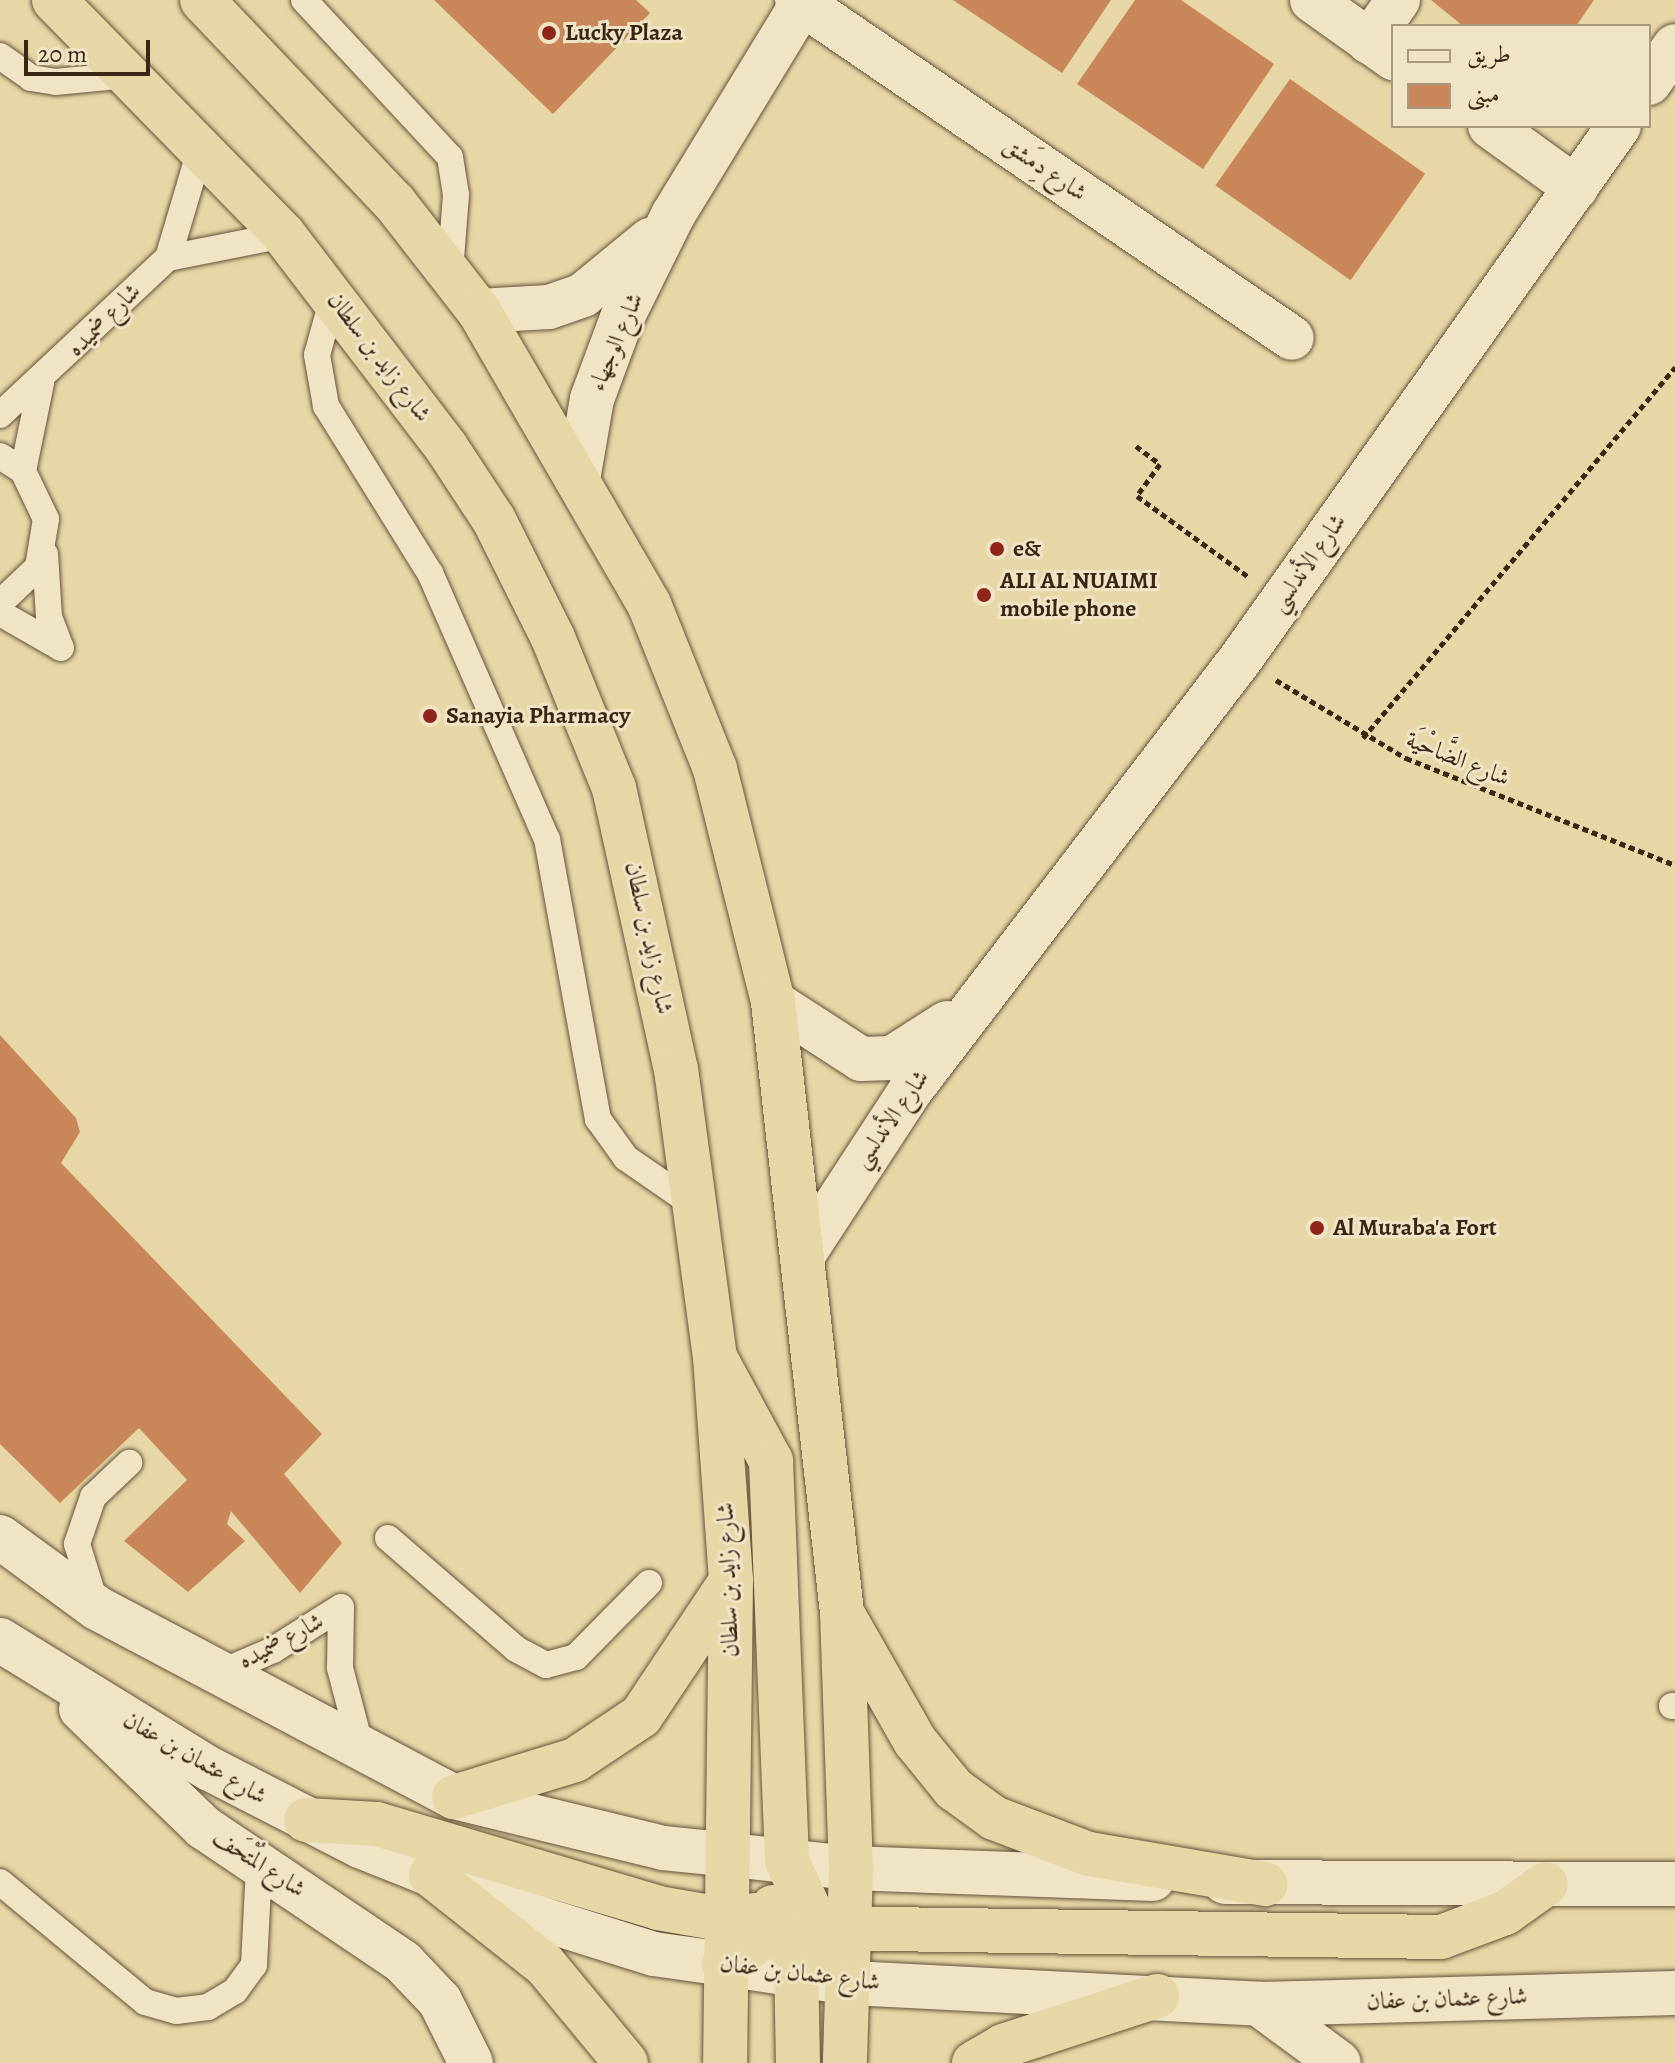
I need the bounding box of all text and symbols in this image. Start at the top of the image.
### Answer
place label: Lucky Plaza [565,19,683,47]
scale bar [28,24,154,74]
marker: Lucky Plaza [540,24,558,42]
legend [1391,24,1651,128]
text: 20 m [38,38,87,70]
text: طريق [1467,38,1511,70]
text: مبنى [1467,78,1500,110]
street label: شارع دِمَشق [998,131,1092,207]
street label: شارع ضميده [61,277,147,363]
street label: شارع زايد بن سلطان [321,286,437,428]
street label: شارع الوجهاء [582,289,650,395]
street label: شارع الأندلسي [1264,508,1352,618]
place label: e& [1013,535,1041,563]
marker: e& [988,540,1006,558]
place label: ALI AL NUAIMI mobile phone [1000,567,1158,623]
marker: ALI AL NUAIMI mobile phone [975,586,993,604]
place label: Sanayia Pharmacy [446,702,630,730]
marker: Sanayia Pharmacy [421,707,439,725]
street label: شارع الضَّاحْيَة [1402,725,1514,793]
street label: شارع زايد بن سلطان [619,859,679,1017]
street label: شارع الأندلسي [847,1064,935,1174]
place label: Al Muraba'a Fort [1333,1214,1497,1242]
marker: Al Muraba'a Fort [1308,1219,1326,1237]
street label: شارع زايد بن سلطان [711,1502,745,1658]
street label: شارع ضميده [234,1607,328,1675]
street label: شارع عثمان بن عفان [118,1705,272,1811]
street label: شارع المُتْحَف [207,1822,311,1904]
street label: شارع عثمان بن عفان [718,1949,882,1997]
street label: شارع عثمان بن عفان [1366,1982,1528,2016]

